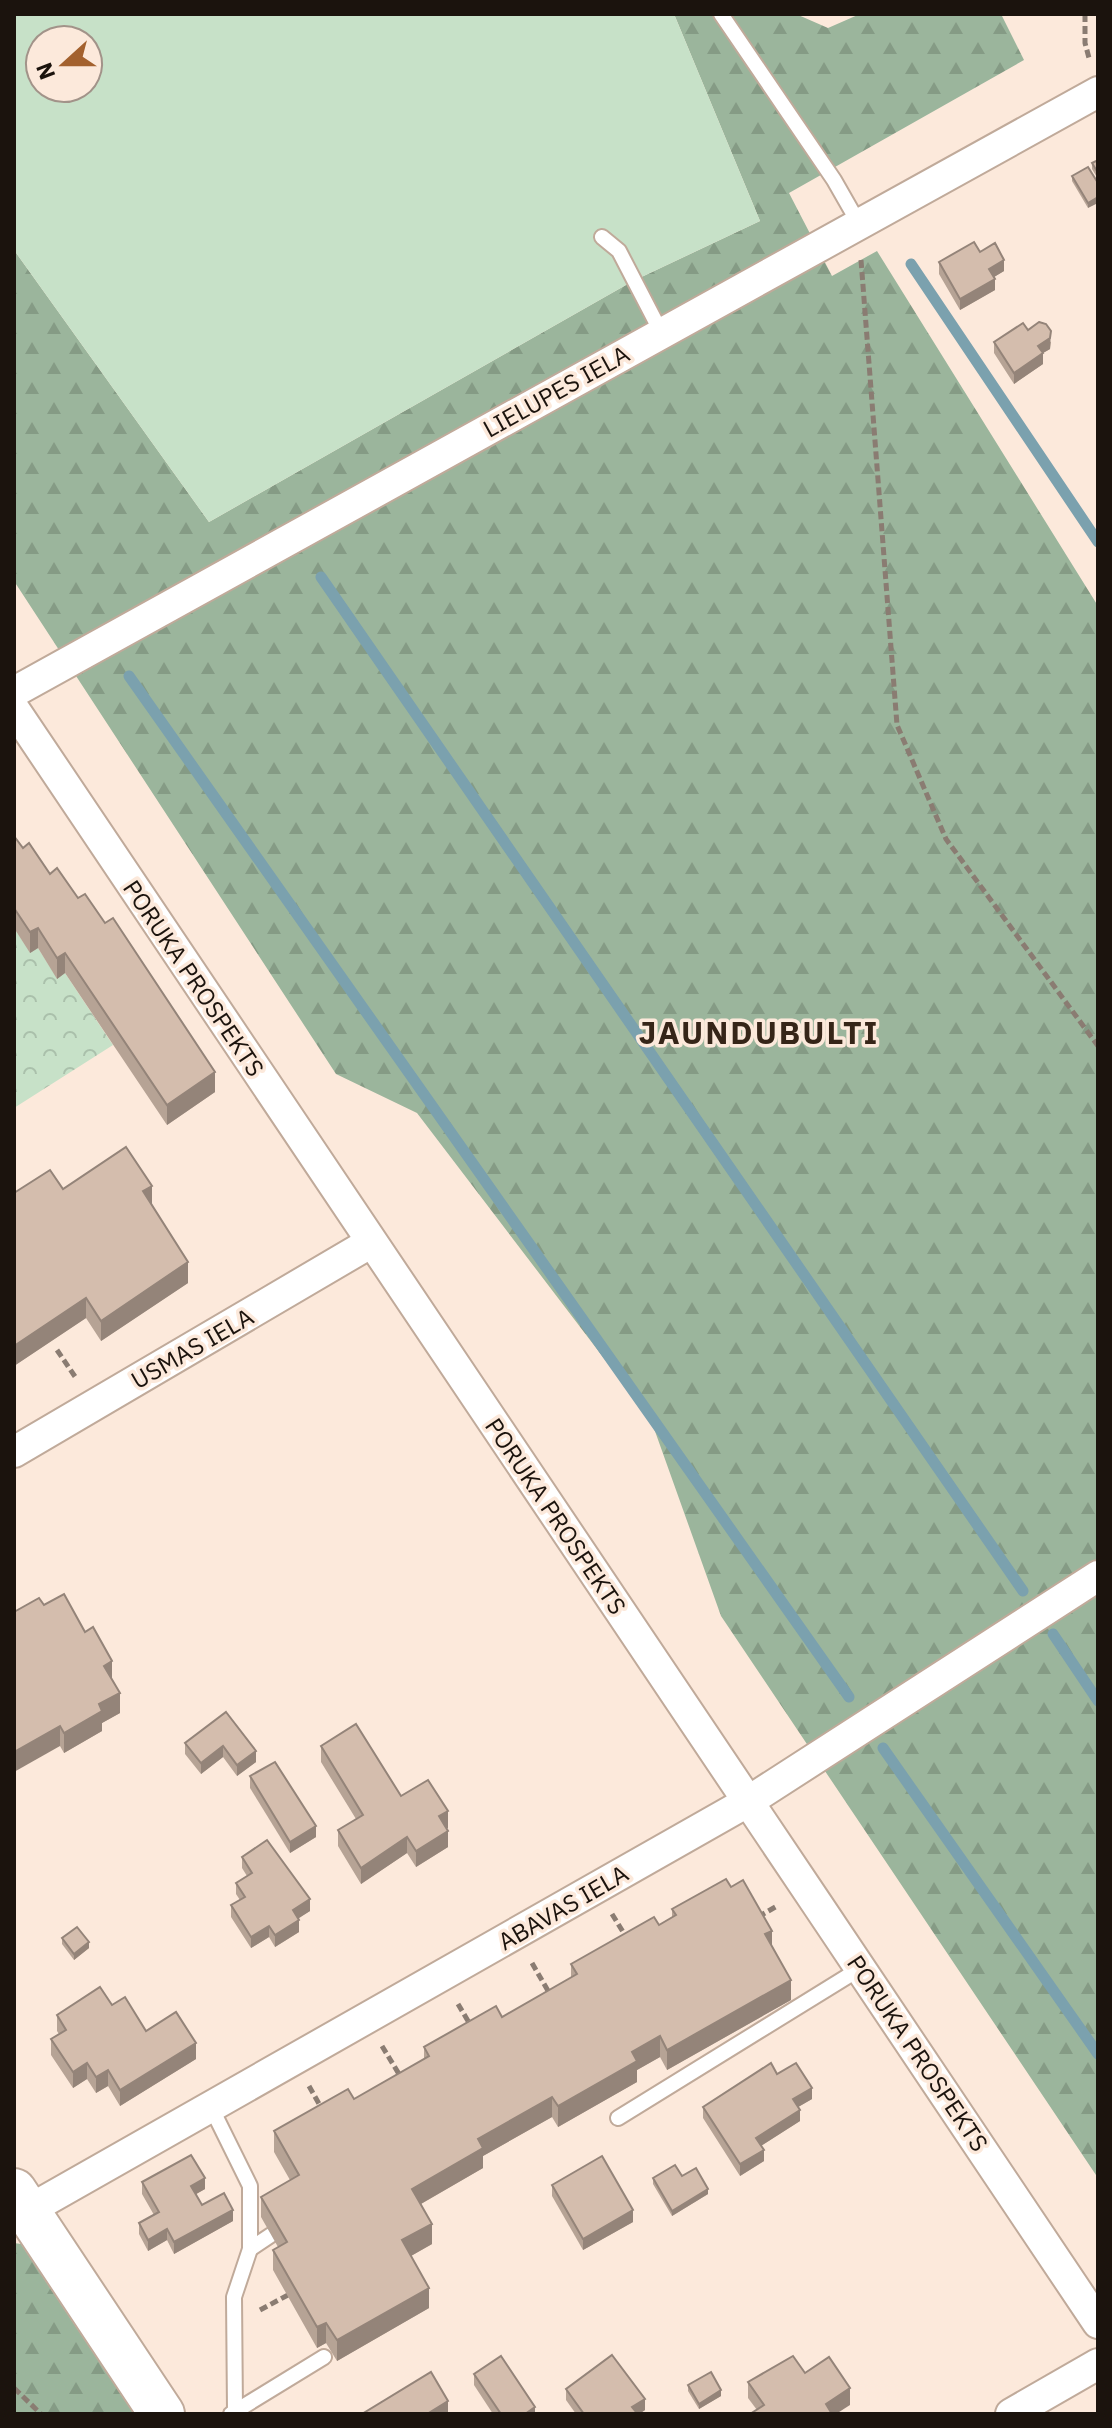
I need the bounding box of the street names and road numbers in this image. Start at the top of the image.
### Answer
street label: LIELUPES IELA [477,338,635,444]
street label: PORUKA PROSPEKTS [116,874,272,1082]
street label: USMAS IELA [125,1300,259,1396]
street label: PORUKA PROSPEKTS [478,1412,634,1620]
street label: ABAVAS IELA [492,1857,634,1957]
street label: PORUKA PROSPEKTS [840,1949,996,2157]

